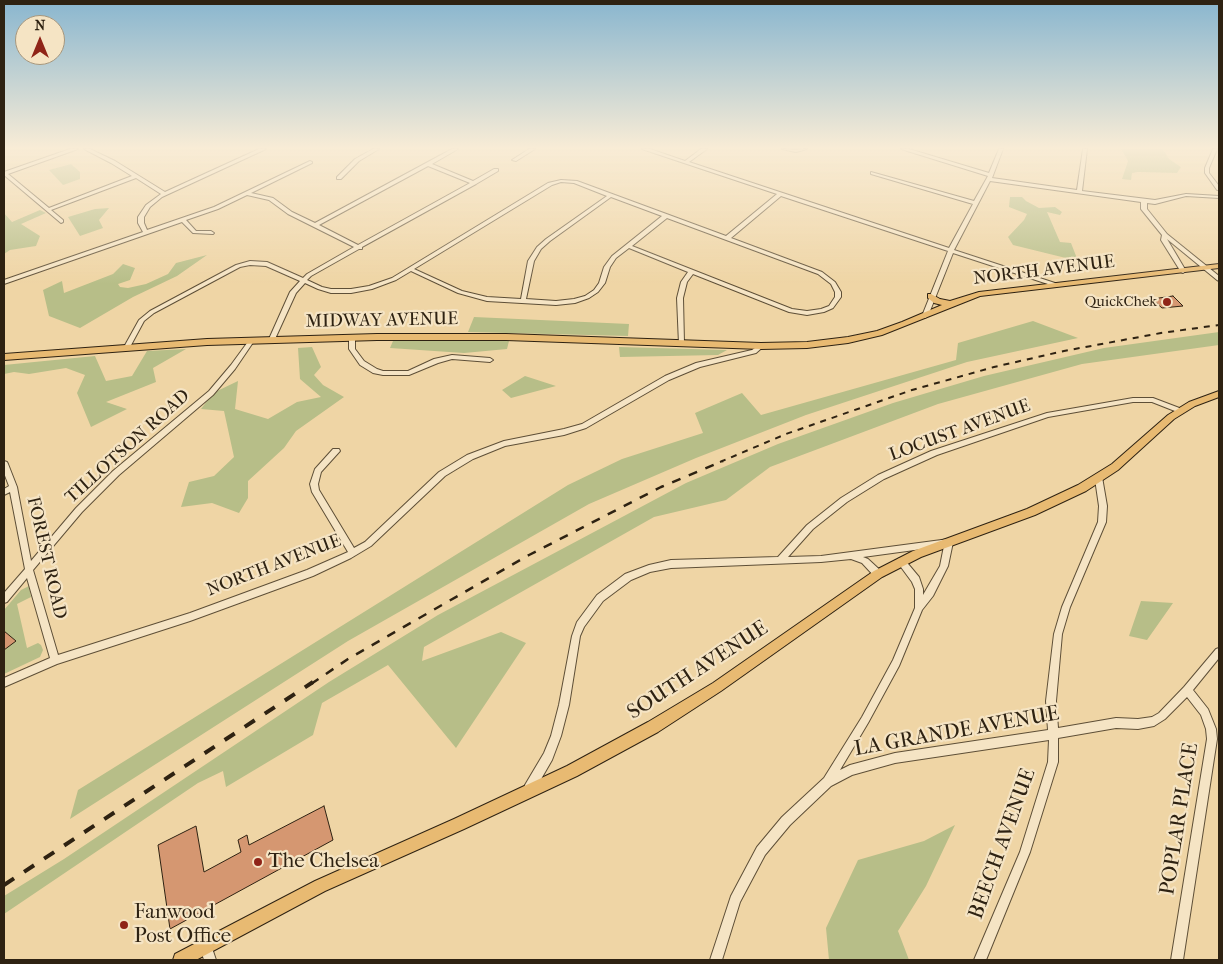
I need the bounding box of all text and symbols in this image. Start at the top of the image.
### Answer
north arrow [15,15,65,65]
text: N [35,17,45,34]
street label: NORTH AVENUE [972,252,1116,290]
place label: QuickChek [1085,293,1157,311]
marker: QuickChek [1161,296,1173,308]
street label: MIDWAY AVENUE [306,309,458,333]
street label: TILLOTSON ROAD [61,385,195,509]
street label: LOCUST AVENUE [887,395,1033,467]
street label: FOREST ROAD [21,495,71,621]
street label: NORTH AVENUE [204,530,344,602]
street label: SOUTH AVENUE [623,616,773,726]
street label: LA GRANDE AVENUE [853,702,1061,762]
street label: POPLAR PLACE [1156,741,1204,897]
street label: BEECH AVENUE [964,765,1042,923]
place label: The Chelsea [268,849,379,875]
marker: The Chelsea [252,856,264,868]
place label: Fanwood Post Office [134,900,231,950]
marker: Fanwood Post Office [118,919,130,931]

